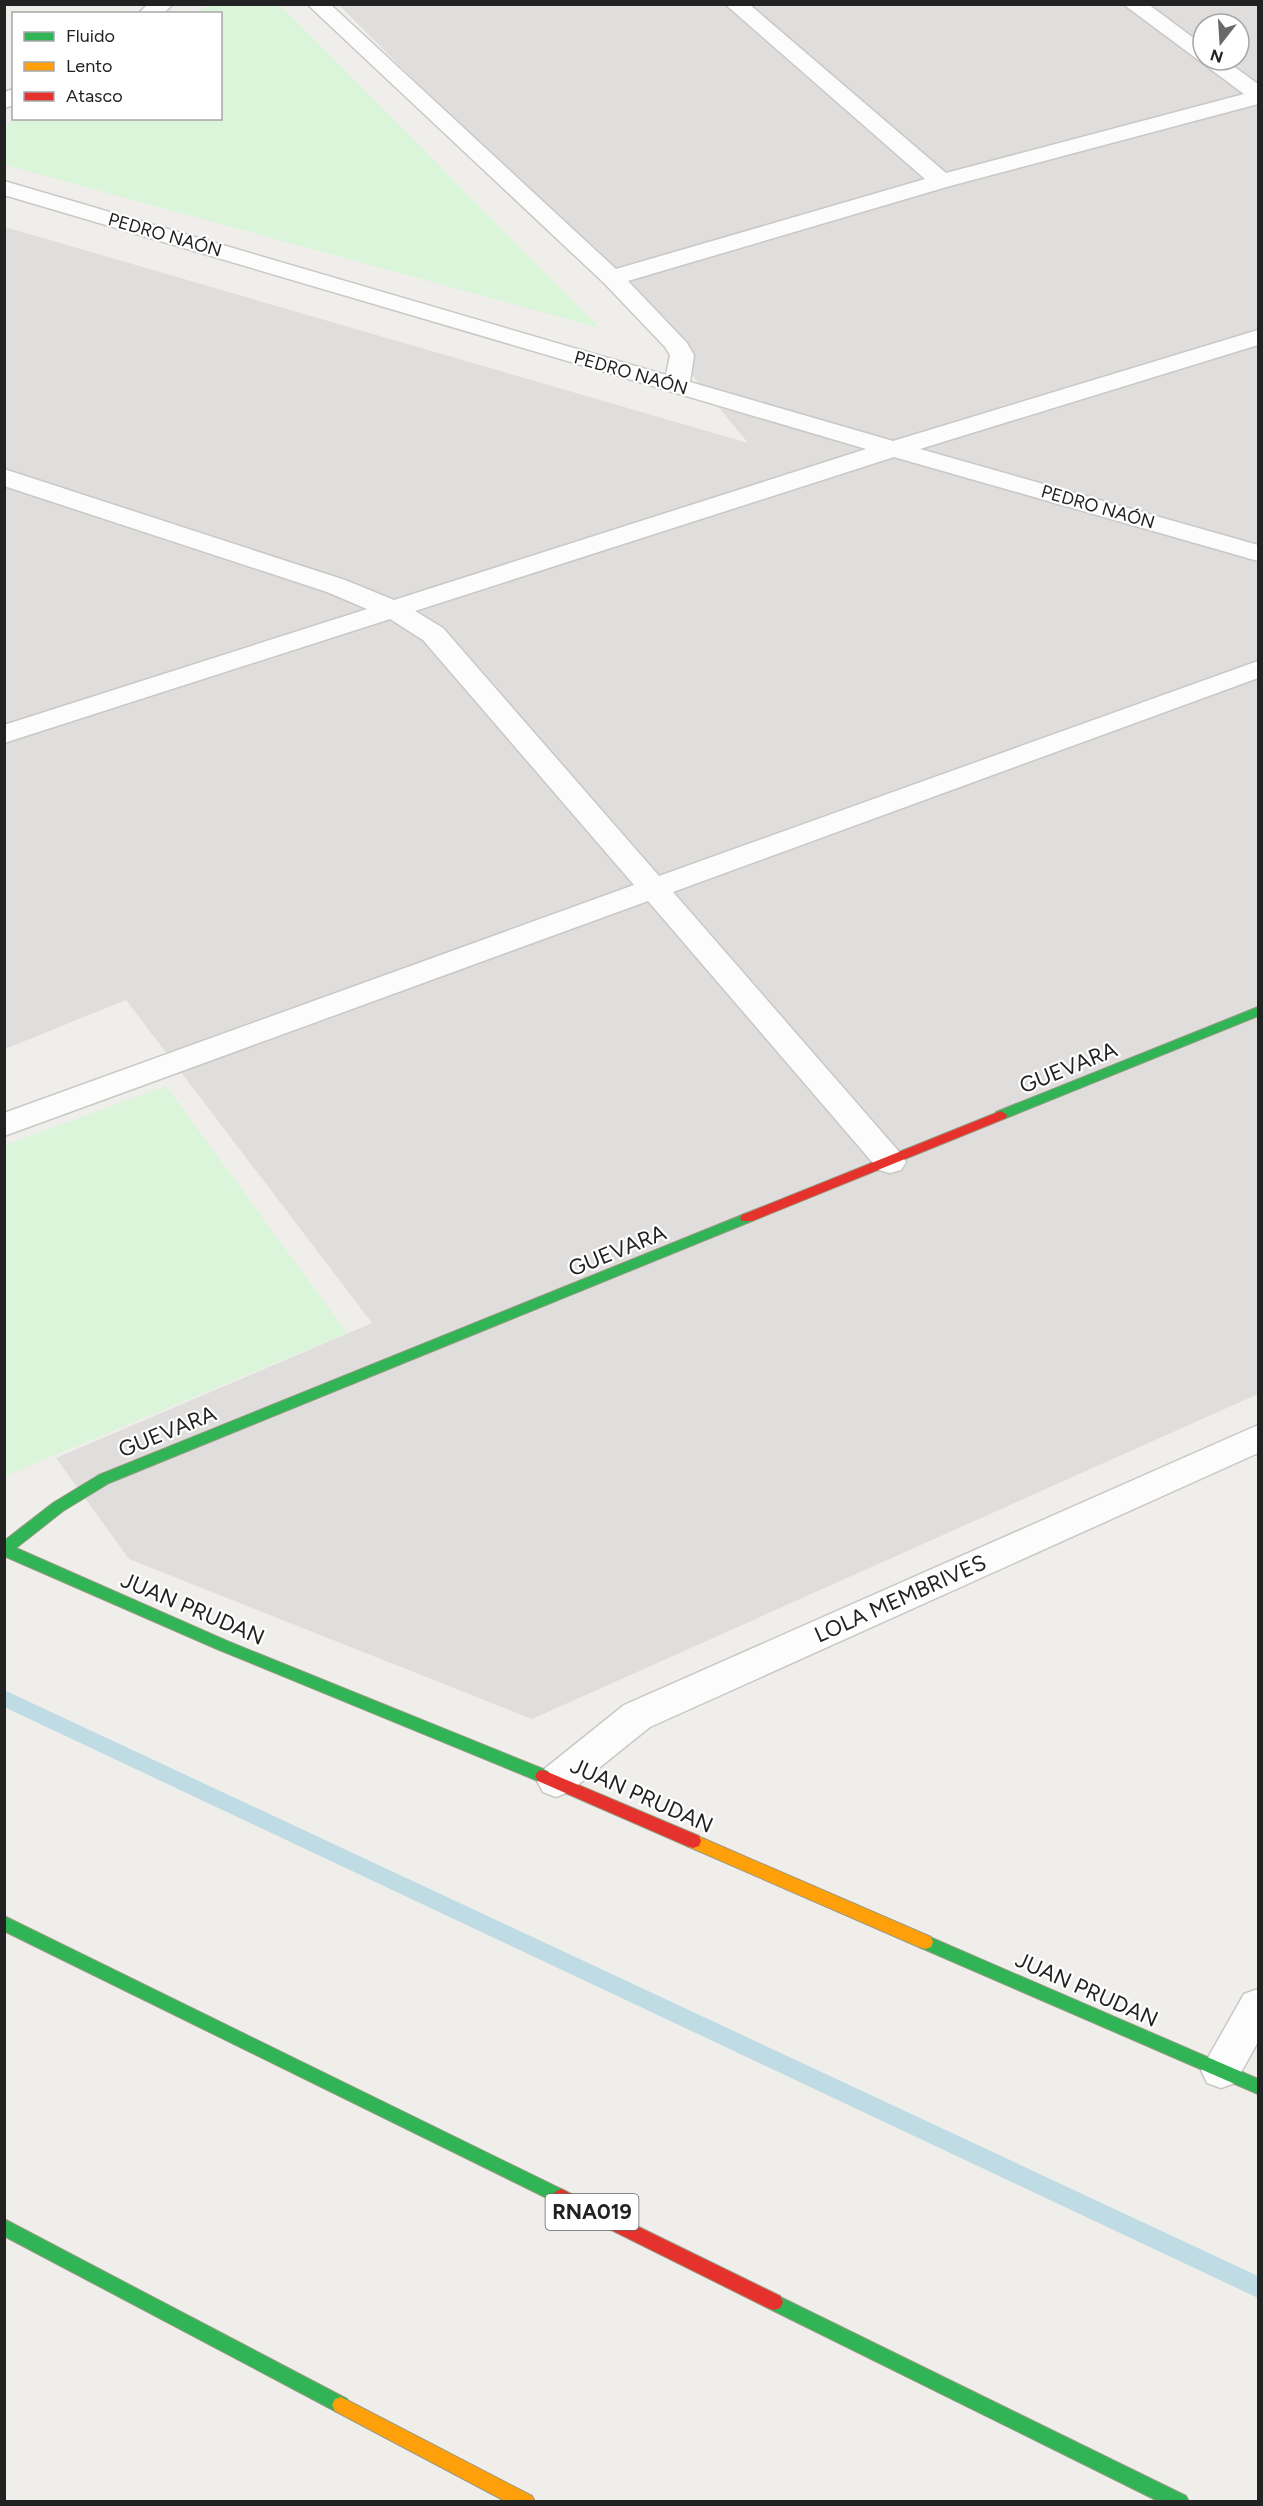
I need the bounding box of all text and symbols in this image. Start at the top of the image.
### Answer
legend [12,12,222,120]
north arrow [1191,12,1251,72]
text: Fluido [66,25,115,47]
text: N [1208,45,1225,67]
text: Lento [66,55,112,77]
text: Atasco [66,85,123,107]
street label: PEDRO NAÓN [106,208,224,262]
street label: PEDRO NAÓN [572,346,690,400]
street label: PEDRO NAÓN [1039,480,1157,534]
street label: GUEVARA [1015,1036,1121,1099]
street label: GUEVARA [564,1219,670,1282]
street label: GUEVARA [114,1400,220,1463]
street label: LOLA MEMBRIVES [810,1548,990,1648]
street label: JUAN PRUDAN [117,1566,269,1651]
street label: JUAN PRUDAN [566,1752,717,1839]
street label: JUAN PRUDAN [1011,1946,1162,2033]
road number: RNA019 [546,2194,638,2230]

